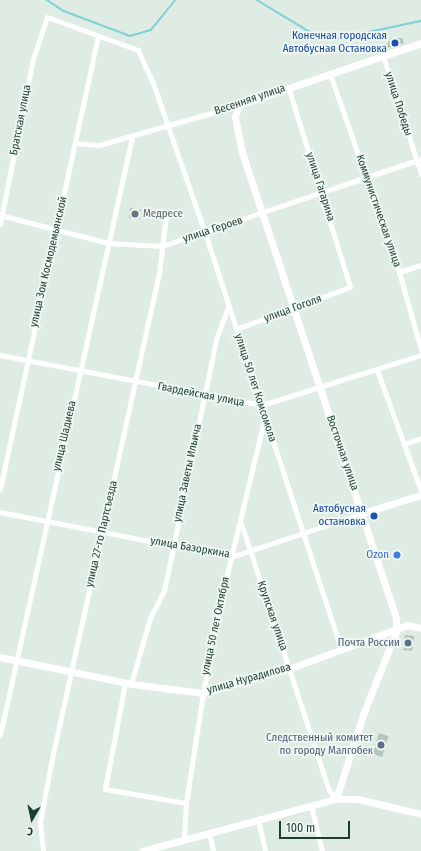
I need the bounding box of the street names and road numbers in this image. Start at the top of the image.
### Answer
street label: улица Победы [381,70,415,138]
street label: Весенняя улица [213,82,287,118]
street label: Братская улица [8,84,34,156]
street label: улица Гагарина [303,151,337,223]
street label: Коммунистическая улица [353,153,403,269]
street label: улица Зои Космодемьянской [28,195,70,329]
street label: улица Героев [181,214,245,246]
street label: улица Гоголя [262,292,324,326]
street label: улица 50 лет Комсомола [231,332,279,444]
street label: Гвардейская улица [156,380,246,410]
street label: улица Шадиева [50,399,80,473]
street label: Восточная улица [323,414,361,492]
street label: улица Заветы Ильича [171,423,205,523]
street label: улица 27-го Партсъезда [83,479,121,589]
street label: улица Базоркина [149,535,231,561]
street label: улица 50 лет Октября [199,576,233,676]
street label: Крупская улица [254,579,290,653]
street label: улица Нурадилова [206,661,292,697]

